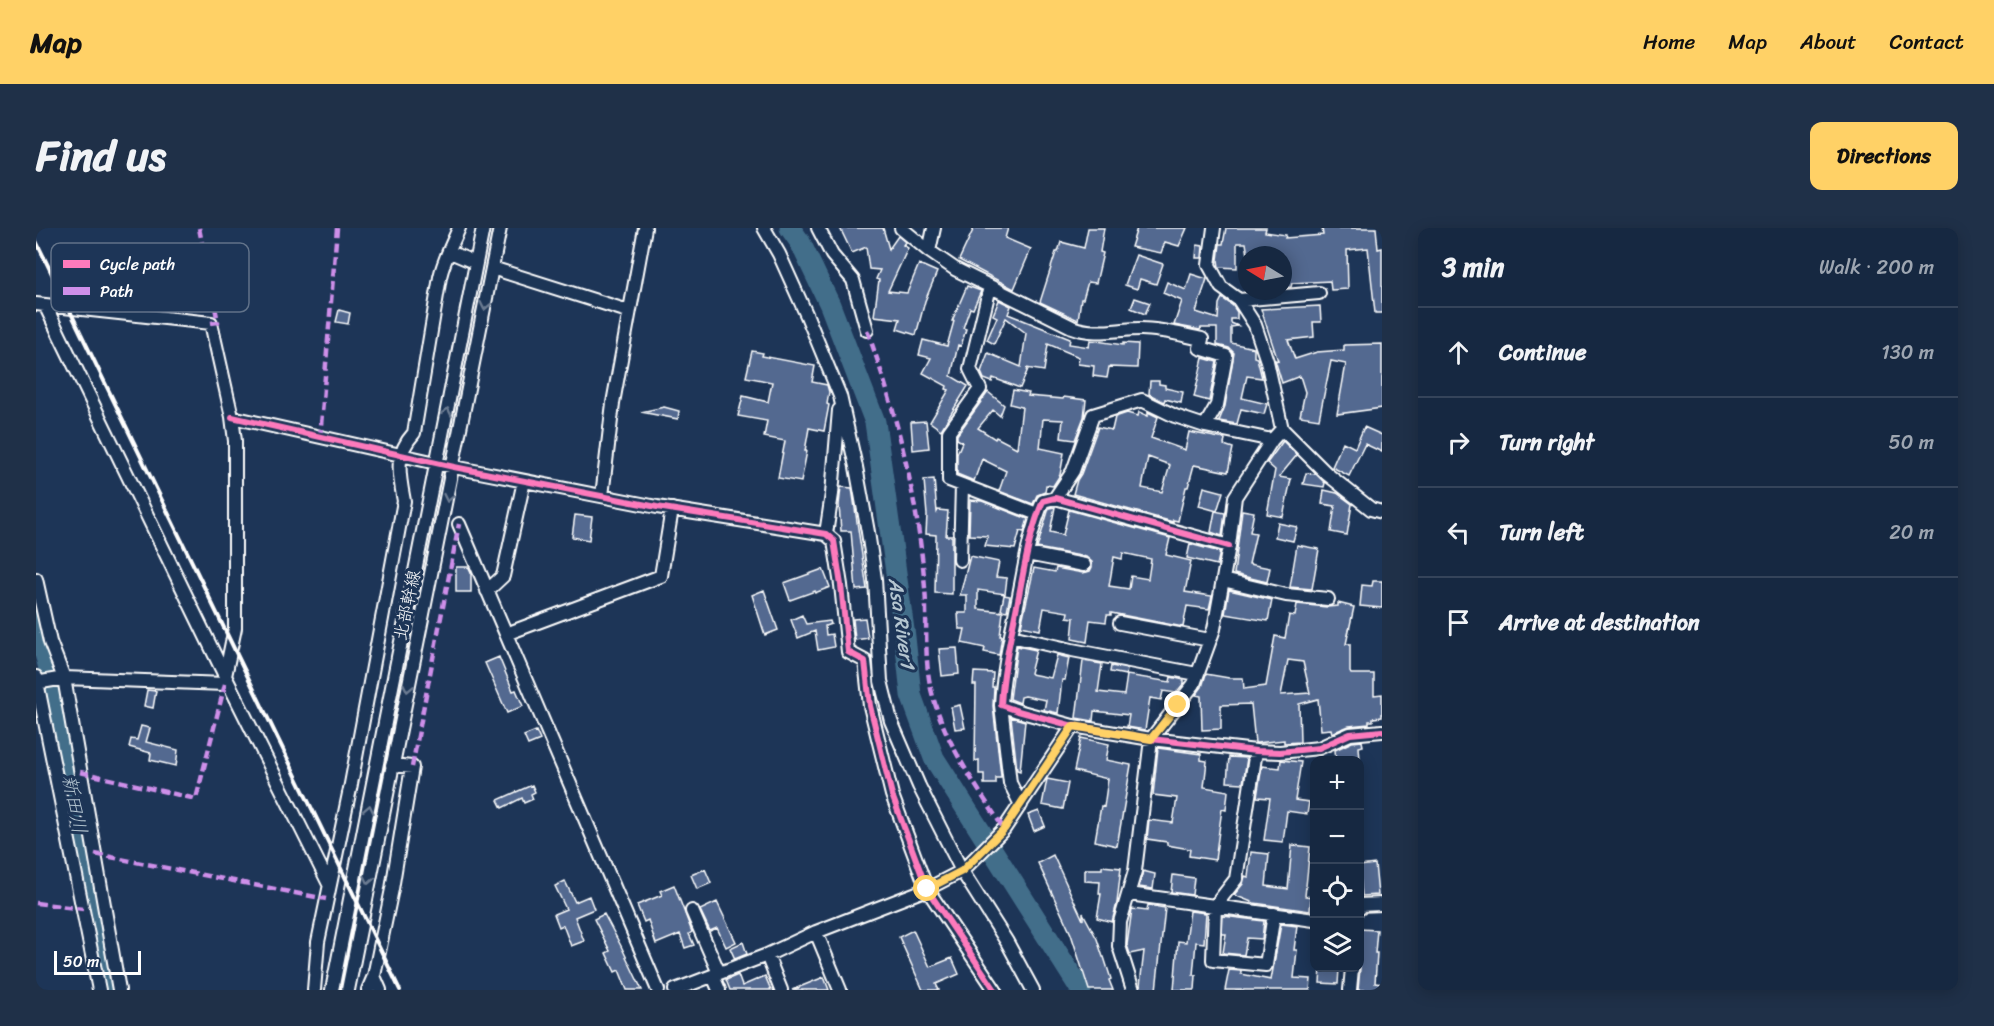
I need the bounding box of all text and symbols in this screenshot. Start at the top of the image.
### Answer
text: Map [30,18,82,67]
text: Home [1643,23,1695,61]
text: Map [1728,23,1767,61]
text: About [1800,23,1857,61]
text: Contact [1890,23,1964,61]
text: Find us [36,119,166,193]
button: Directions [1810,122,1958,190]
legend [51,243,249,312]
text: 3 min [1442,244,1504,290]
north arrow [1238,246,1292,300]
text: Cycle path [100,250,175,279]
text: Walk · 200 m [1819,250,1934,285]
text: Path [100,277,133,306]
one-way arrow [479,301,492,311]
text: Continue [1499,333,1587,372]
text: 130 m [1881,335,1934,370]
icon: ahead [1442,336,1475,369]
one-way arrow [440,407,453,417]
text: Turn right [1499,423,1594,462]
text: 50 m [1889,425,1934,460]
icon: right [1442,426,1475,459]
one-way arrow [442,492,455,502]
text: Turn left [1499,513,1584,552]
text: 20 m [1889,515,1934,550]
icon: left [1442,516,1475,549]
street label: 北部幹線 [384,566,430,644]
water label: Asa River1 [878,575,925,673]
text: Arrive at destination [1499,603,1700,642]
icon: arrive [1442,606,1475,639]
one-way arrow [402,683,415,693]
route end [1164,691,1190,717]
map controls [1310,756,1364,972]
button: + [1310,756,1364,810]
water label: 新田川 [52,771,97,837]
one-way arrow [362,804,375,814]
button: − [1310,810,1364,864]
button: locate [1310,864,1364,918]
one-way arrow [363,874,376,884]
route start [913,875,939,901]
button: layers [1310,918,1364,972]
text: 50 m [63,947,99,976]
scale bar [54,948,141,976]

